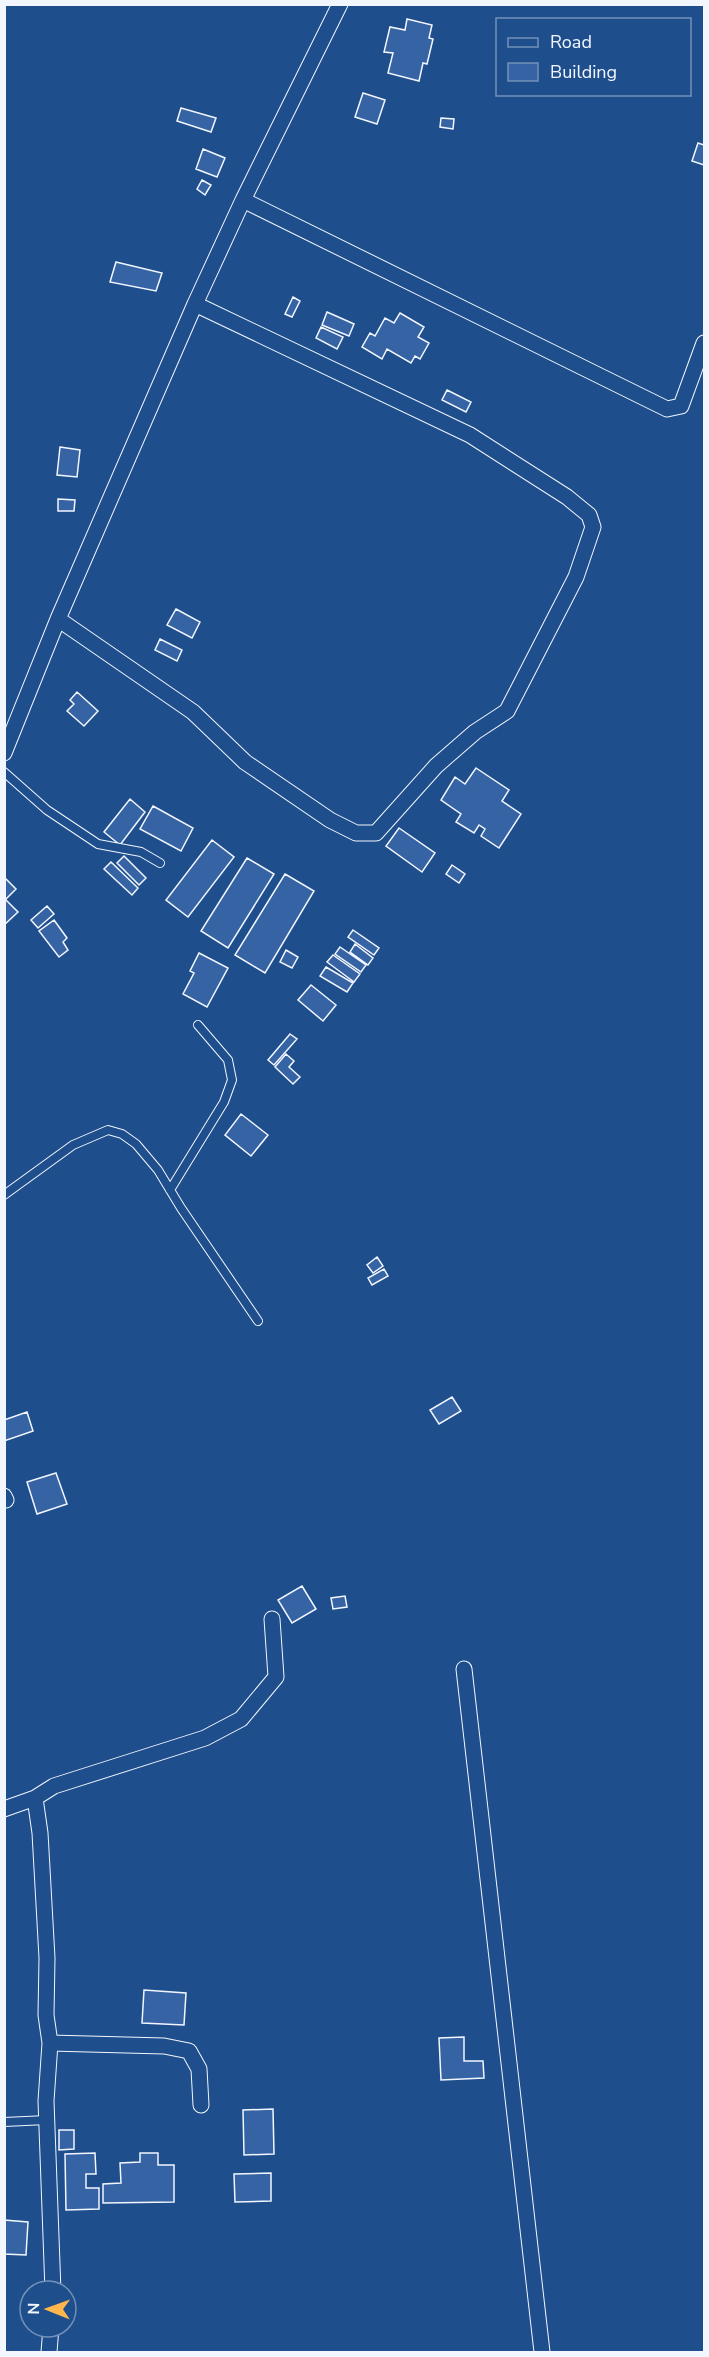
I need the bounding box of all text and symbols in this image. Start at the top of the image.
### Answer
legend [496,18,691,96]
text: Road [550,30,592,54]
text: Building [550,60,617,84]
north arrow [18,2279,78,2339]
text: N [23,2303,45,2315]

